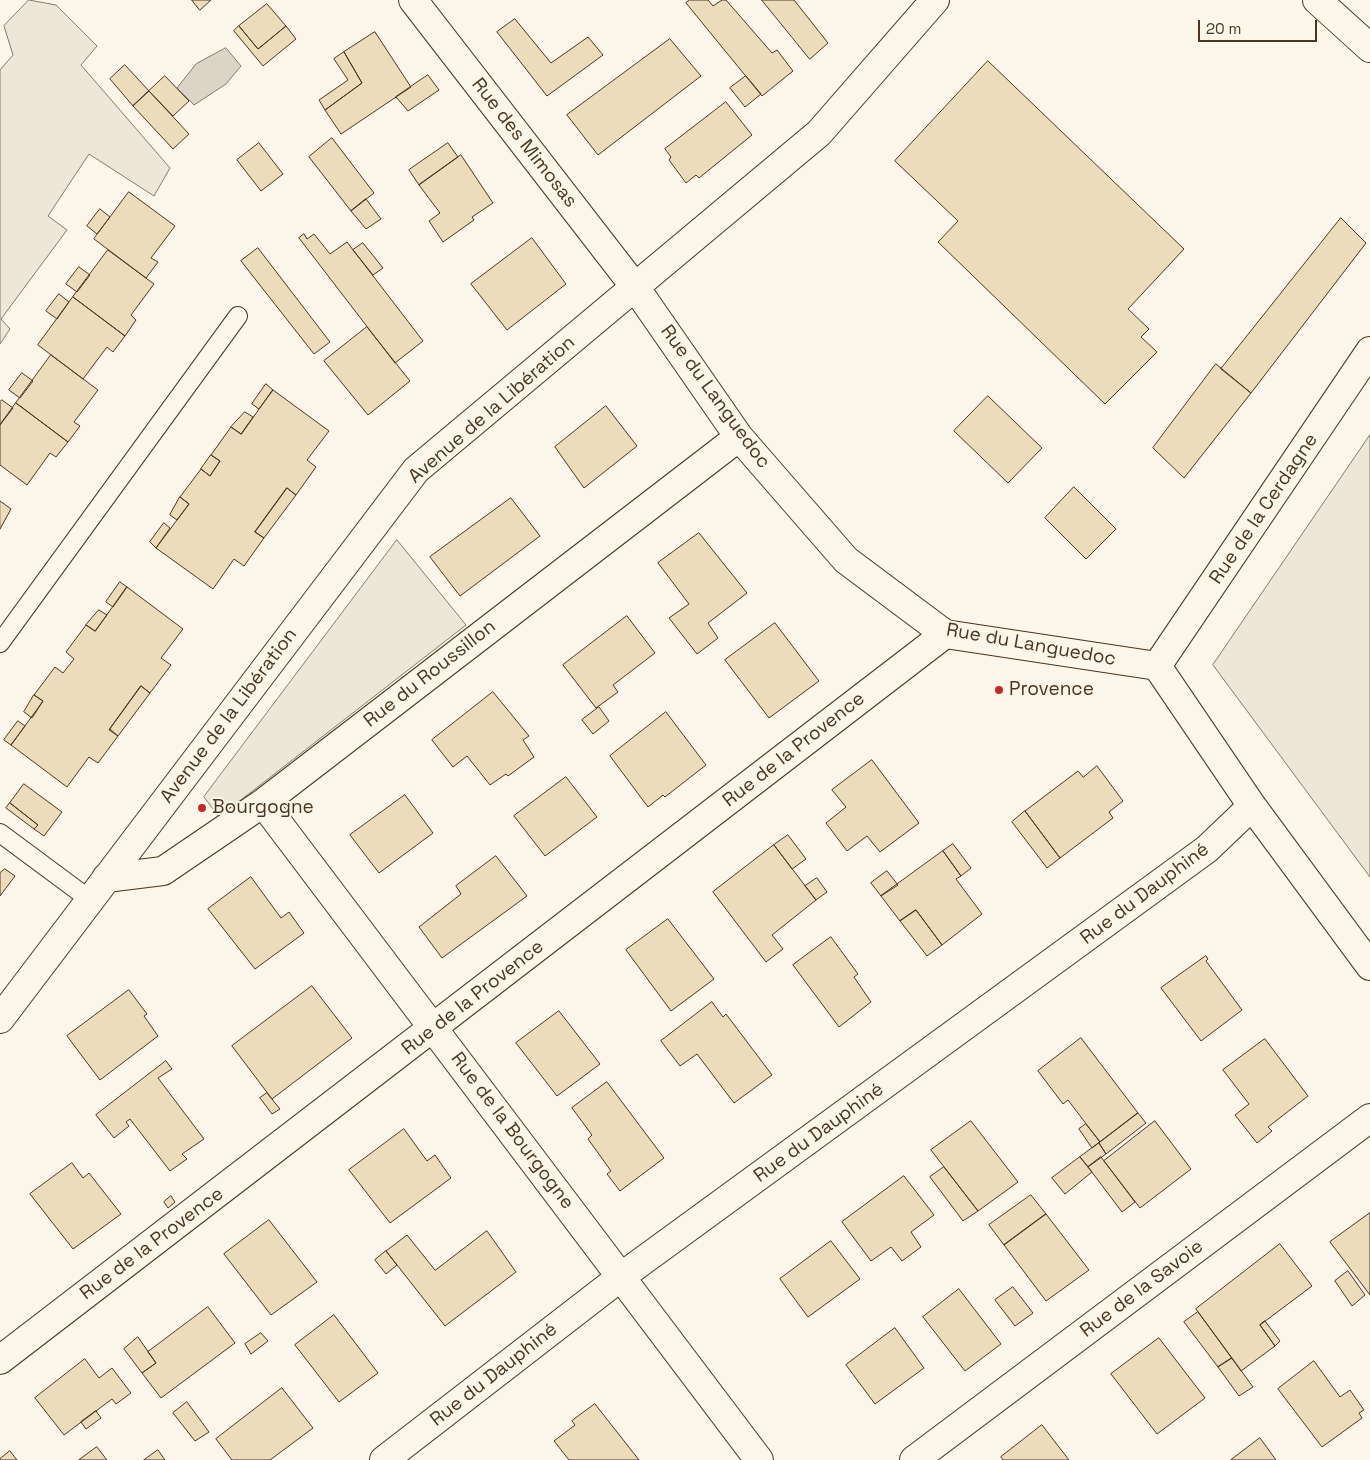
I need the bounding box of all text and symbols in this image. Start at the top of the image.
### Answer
scale bar [1200,10,1319,42]
text: 20 m [1206,19,1241,38]
street label: Rue des Mimosas [466,74,582,212]
street label: Rue du Languedoc [655,321,775,473]
street label: Avenue de la Libération [404,331,580,489]
street label: Rue de la Cerdagne [1205,429,1323,589]
street label: Rue du Roussillon [359,615,501,733]
street label: Rue du Languedoc [944,619,1118,671]
street label: Avenue de la Libération [156,624,302,808]
place label: Provence [1009,679,1094,701]
marker: Provence [993,684,1005,696]
street label: Rue de la Provence [719,688,869,812]
place label: Bourgogne [212,797,314,819]
marker: Bourgogne [196,802,208,814]
street label: Rue du Dauphiné [1076,838,1214,950]
street label: Rue de la Provence [398,936,548,1060]
street label: Rue de la Bourgogne [446,1048,578,1214]
street label: Rue du Dauphiné [750,1078,888,1188]
street label: Rue de la Provence [76,1183,228,1305]
street label: Rue de la Savoie [1076,1235,1208,1343]
street label: Rue du Dauphiné [426,1318,562,1432]

